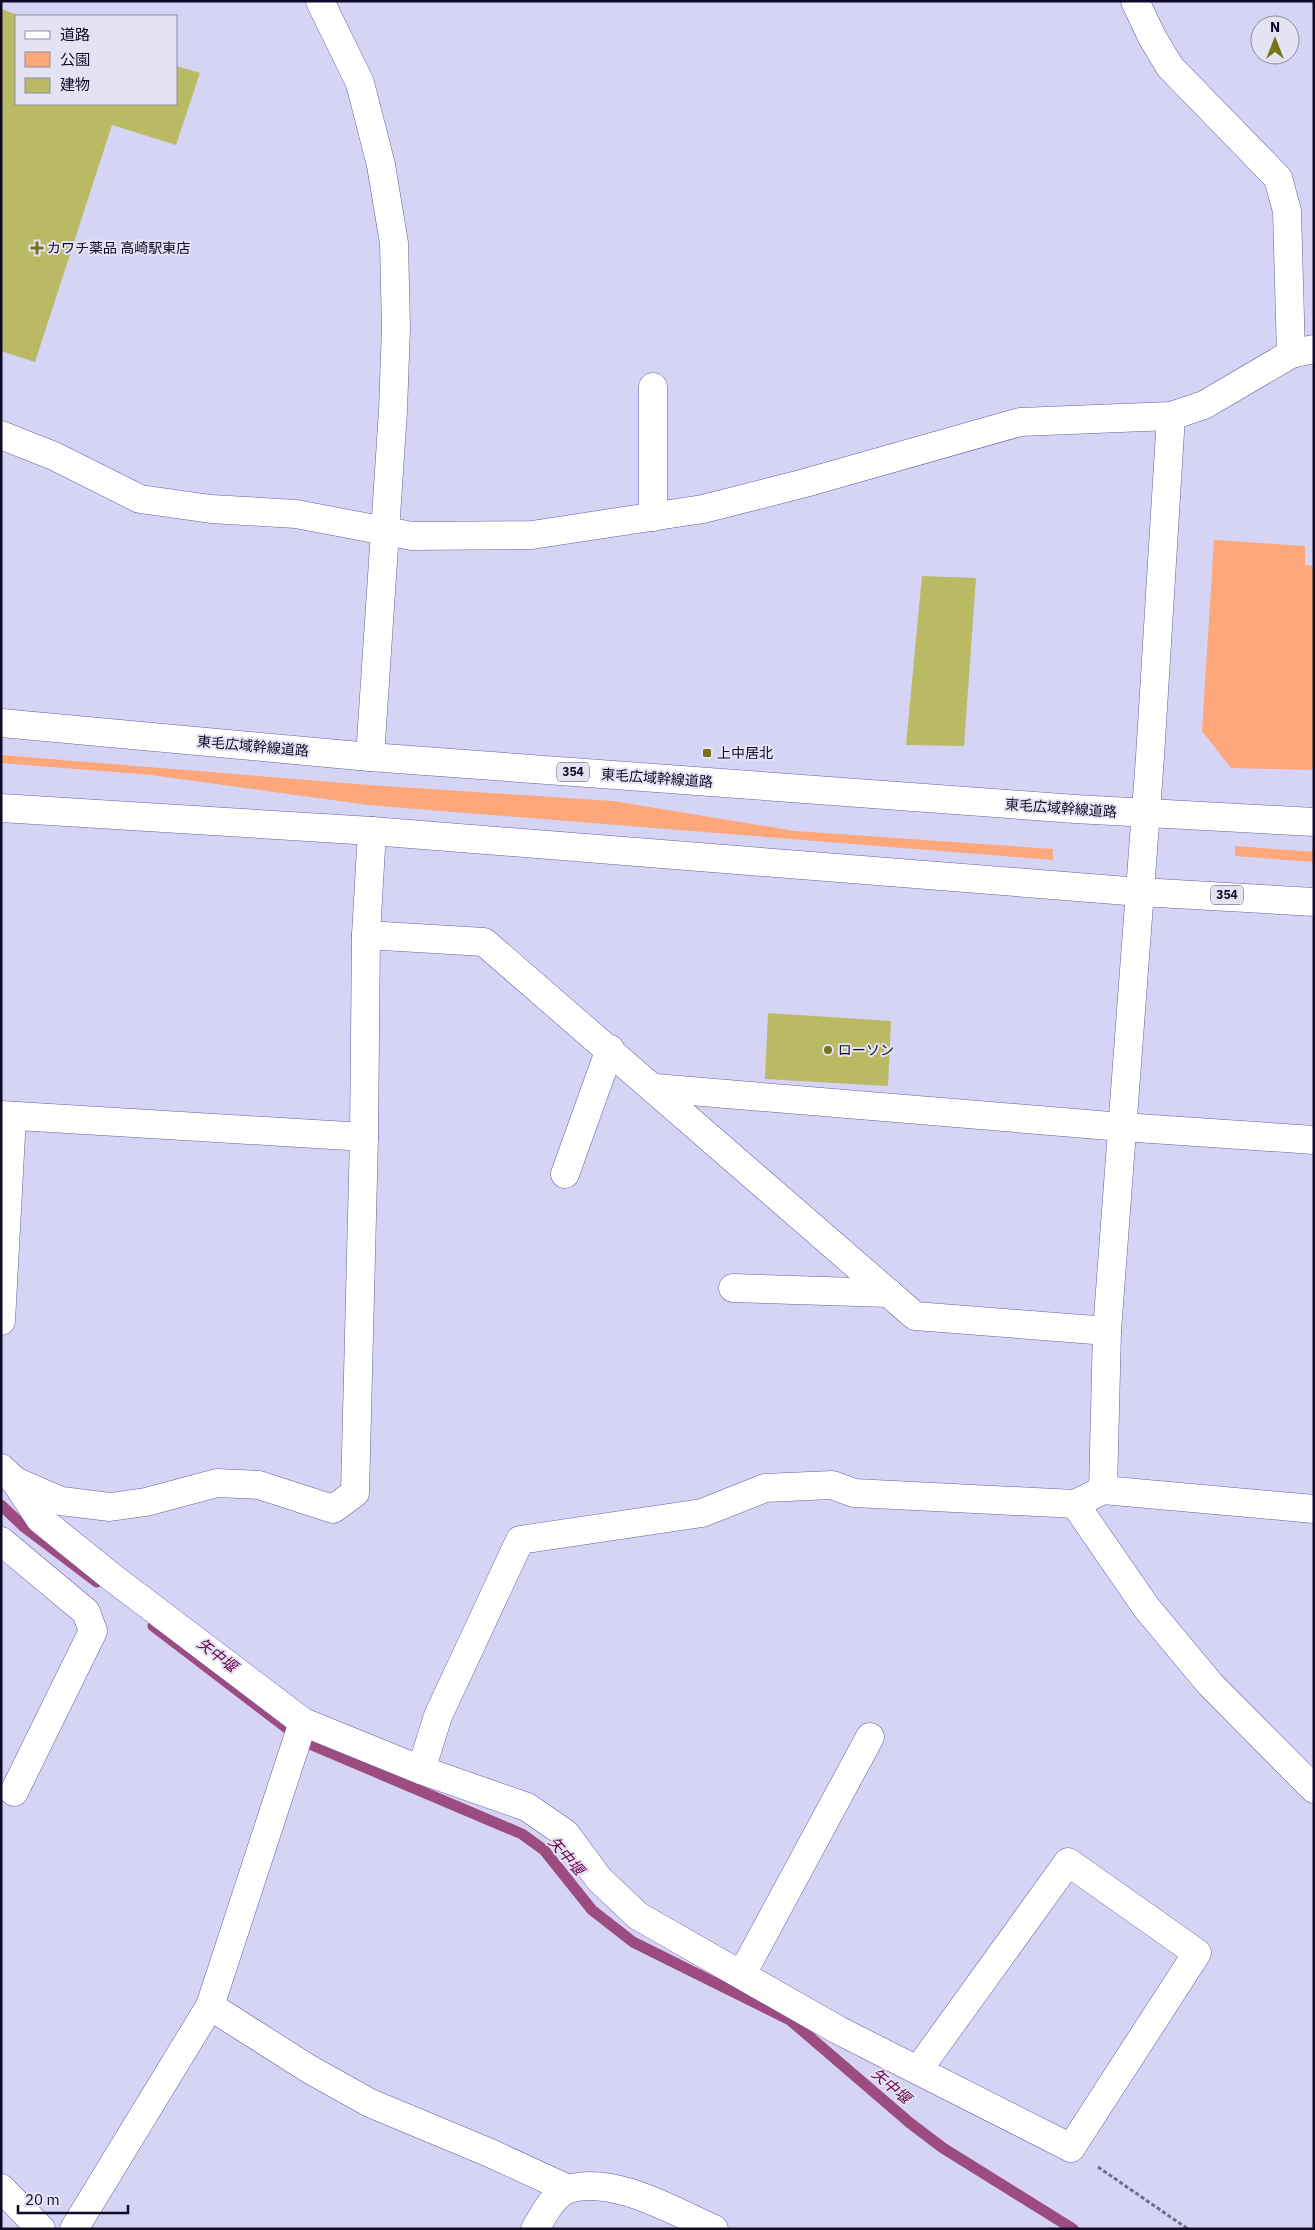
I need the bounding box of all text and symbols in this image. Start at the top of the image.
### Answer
legend [15,15,178,105]
north arrow [1250,15,1300,65]
text: N [1270,18,1280,36]
text: 道路 [60,25,90,44]
text: 公園 [60,50,90,69]
text: 建物 [60,75,90,94]
place label: カワチ薬品 高崎駅東店 [47,239,190,257]
marker: カワチ薬品 高崎駅東店 [31,242,43,254]
street label: 東毛広域幹線道路 [196,732,310,760]
place label: 上中居北 [717,744,773,762]
marker: 上中居北 [701,747,713,759]
road number: 354 [557,762,589,782]
street label: 東毛広域幹線道路 [601,765,713,791]
street label: 東毛広域幹線道路 [1005,795,1117,821]
road number: 354 [1211,886,1243,904]
place label: ローソン [838,1041,894,1059]
marker: ローソン [822,1044,834,1056]
water label: 矢中堰 [194,1633,243,1678]
water label: 矢中堰 [544,1832,590,1881]
water label: 矢中堰 [868,2064,917,2109]
scale bar [18,2182,128,2214]
text: 20 m [25,2190,60,2209]

